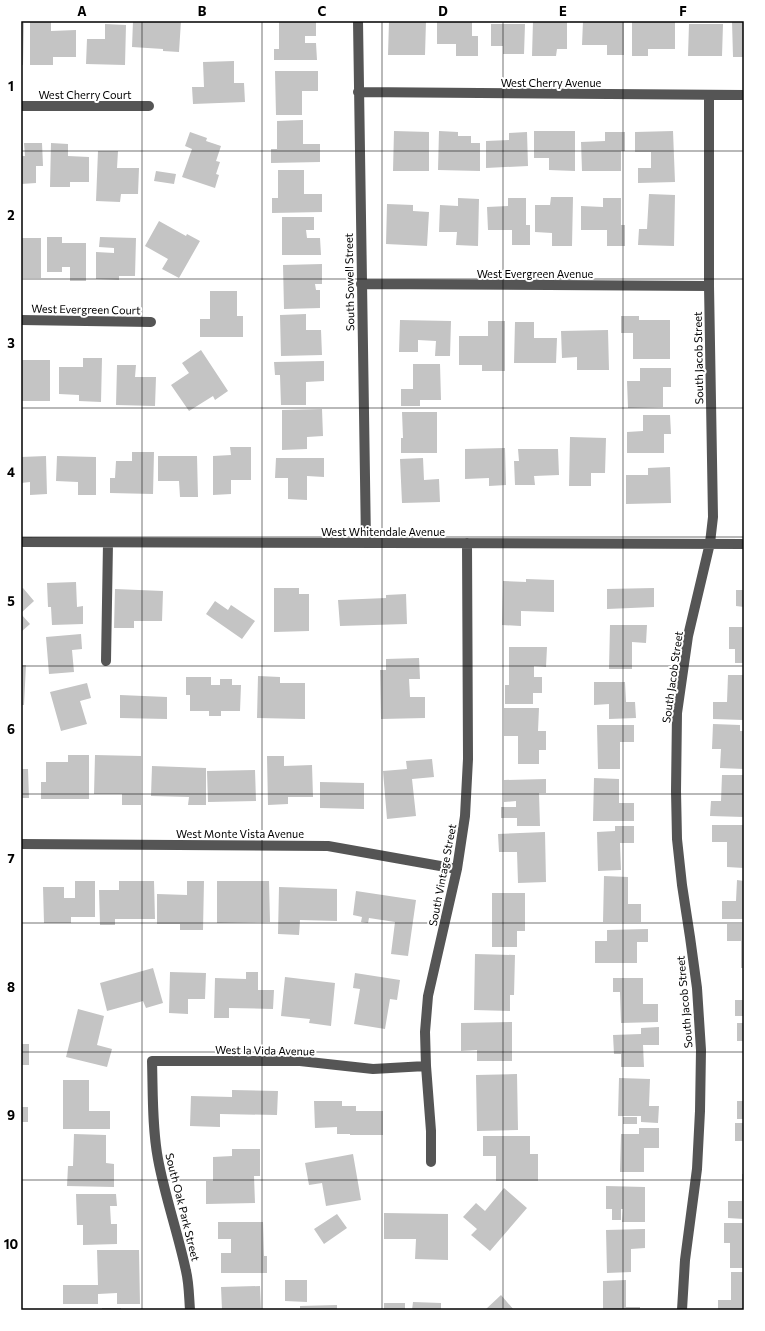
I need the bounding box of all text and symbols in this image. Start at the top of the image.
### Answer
text: A [77,3,87,19]
text: B [198,3,207,19]
text: C [318,3,327,19]
text: D [438,3,448,19]
text: E [559,3,567,19]
text: F [679,3,687,19]
street label: West Cherry Avenue [501,76,602,89]
text: 1 [8,78,14,94]
street label: West Cherry Court [38,88,132,101]
text: 2 [7,207,15,223]
street label: South Sowell Street [342,232,356,331]
street label: West Evergreen Avenue [477,267,594,280]
street label: West Evergreen Court [31,302,141,316]
street label: South Jacob Street [691,311,706,404]
text: 3 [7,335,15,351]
text: 4 [7,464,15,480]
street label: West Whitendale Avenue [321,525,445,538]
text: 5 [7,593,15,609]
street label: South Jacob Street [659,630,686,724]
text: 6 [7,721,15,737]
street label: South Vintage Street [426,822,458,927]
street label: West Monte Vista Avenue [176,827,304,840]
text: 7 [7,850,15,866]
street label: South Jacob Street [673,955,696,1049]
text: 8 [7,979,15,995]
street label: West la Vida Avenue [215,1043,315,1057]
text: 9 [7,1107,15,1123]
street label: South Oak Park Street [163,1152,203,1263]
text: 10 [4,1236,19,1252]

